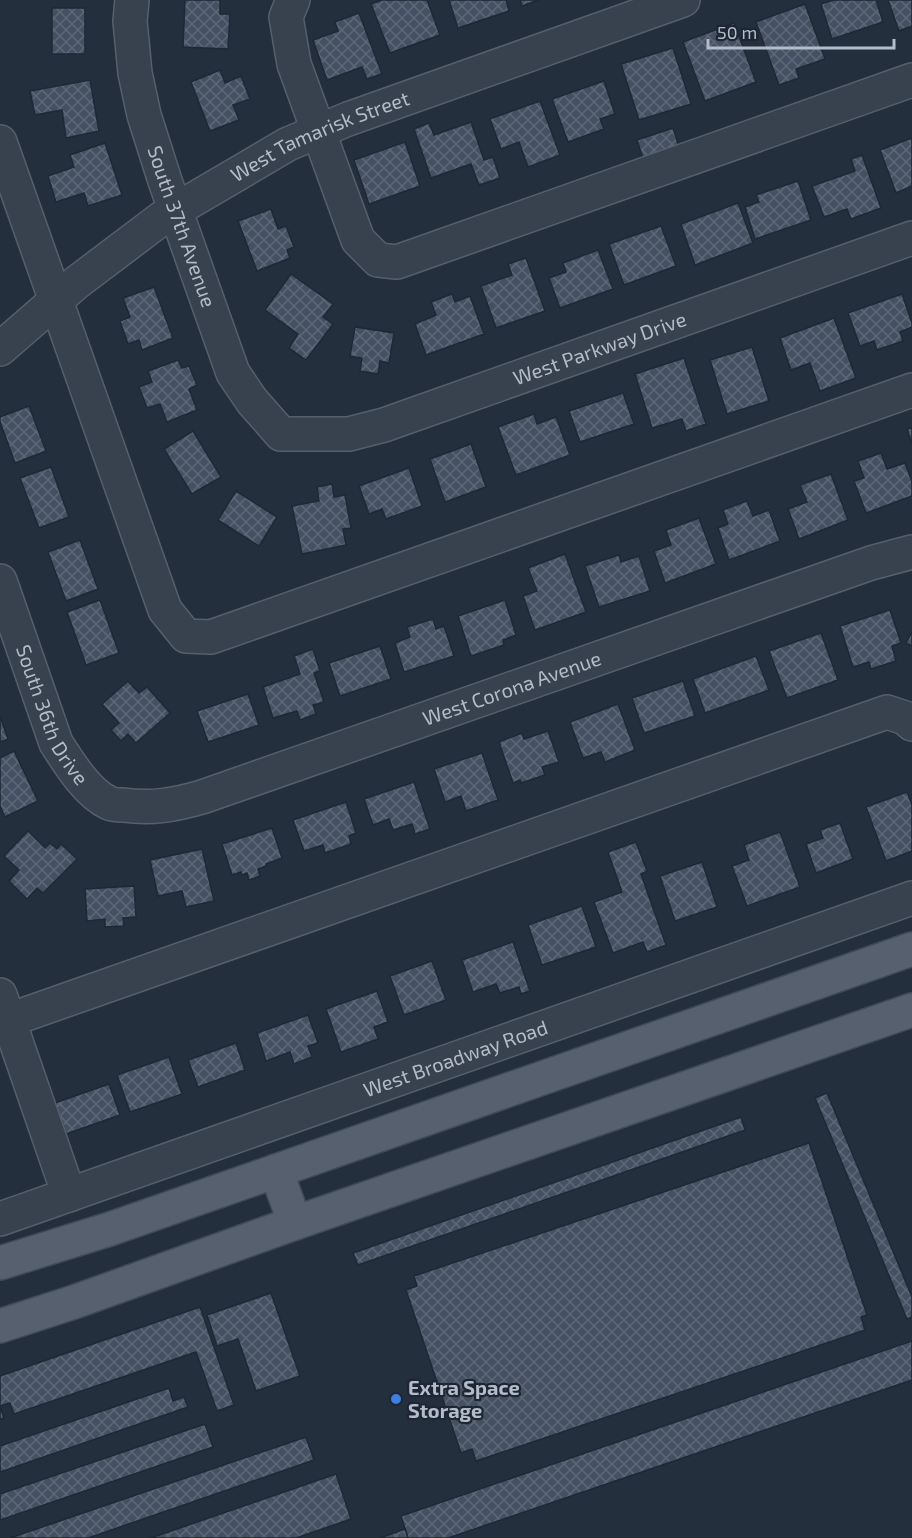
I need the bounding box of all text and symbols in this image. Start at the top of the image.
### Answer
scale bar [708,12,894,50]
text: 50 m [717,21,757,43]
street label: West Tamarisk Street [226,85,413,186]
street label: South 37th Avenue [144,143,222,310]
street label: West Parkway Drive [510,306,689,389]
street label: South 36th Drive [12,641,94,789]
street label: West Corona Avenue [419,645,604,730]
street label: West Broadway Road [360,1014,551,1101]
place label: Extra Space Storage [408,1375,520,1422]
marker: Extra Space Storage [389,1392,403,1406]

